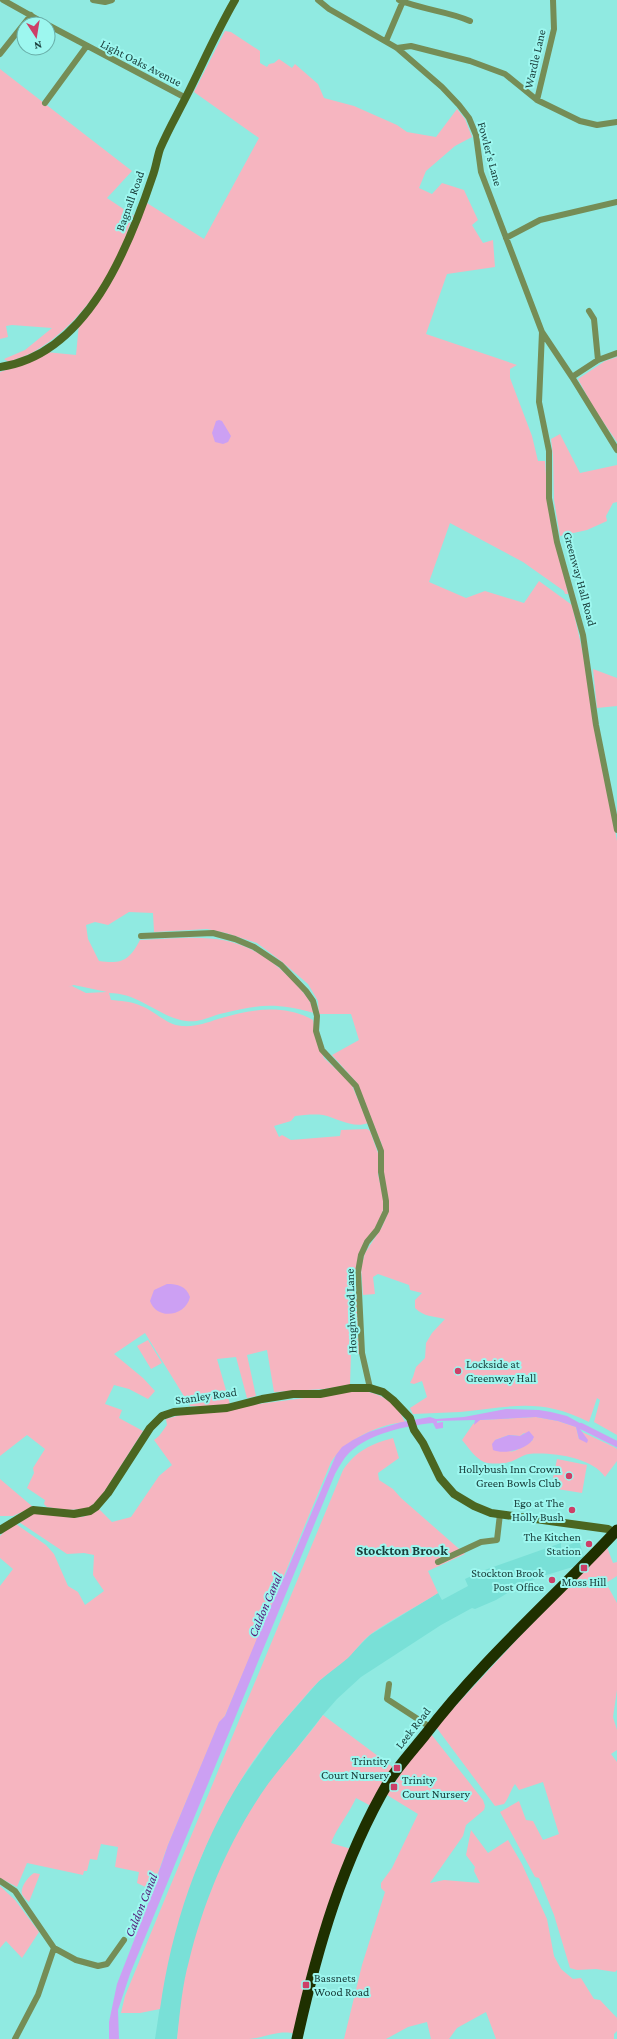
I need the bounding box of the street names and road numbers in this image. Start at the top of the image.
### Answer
street label: Wardle Lane [521,28,549,90]
street label: Light Oaks Avenue [98,37,184,89]
street label: Fowler's Lane [475,120,505,188]
street label: Bagnall Road [113,168,148,233]
street label: Greenway Hall Road [561,530,599,628]
street label: Houghwood Lane [343,1268,359,1354]
street label: Stanley Road [174,1385,238,1407]
street label: Leek Road [392,1704,434,1752]

